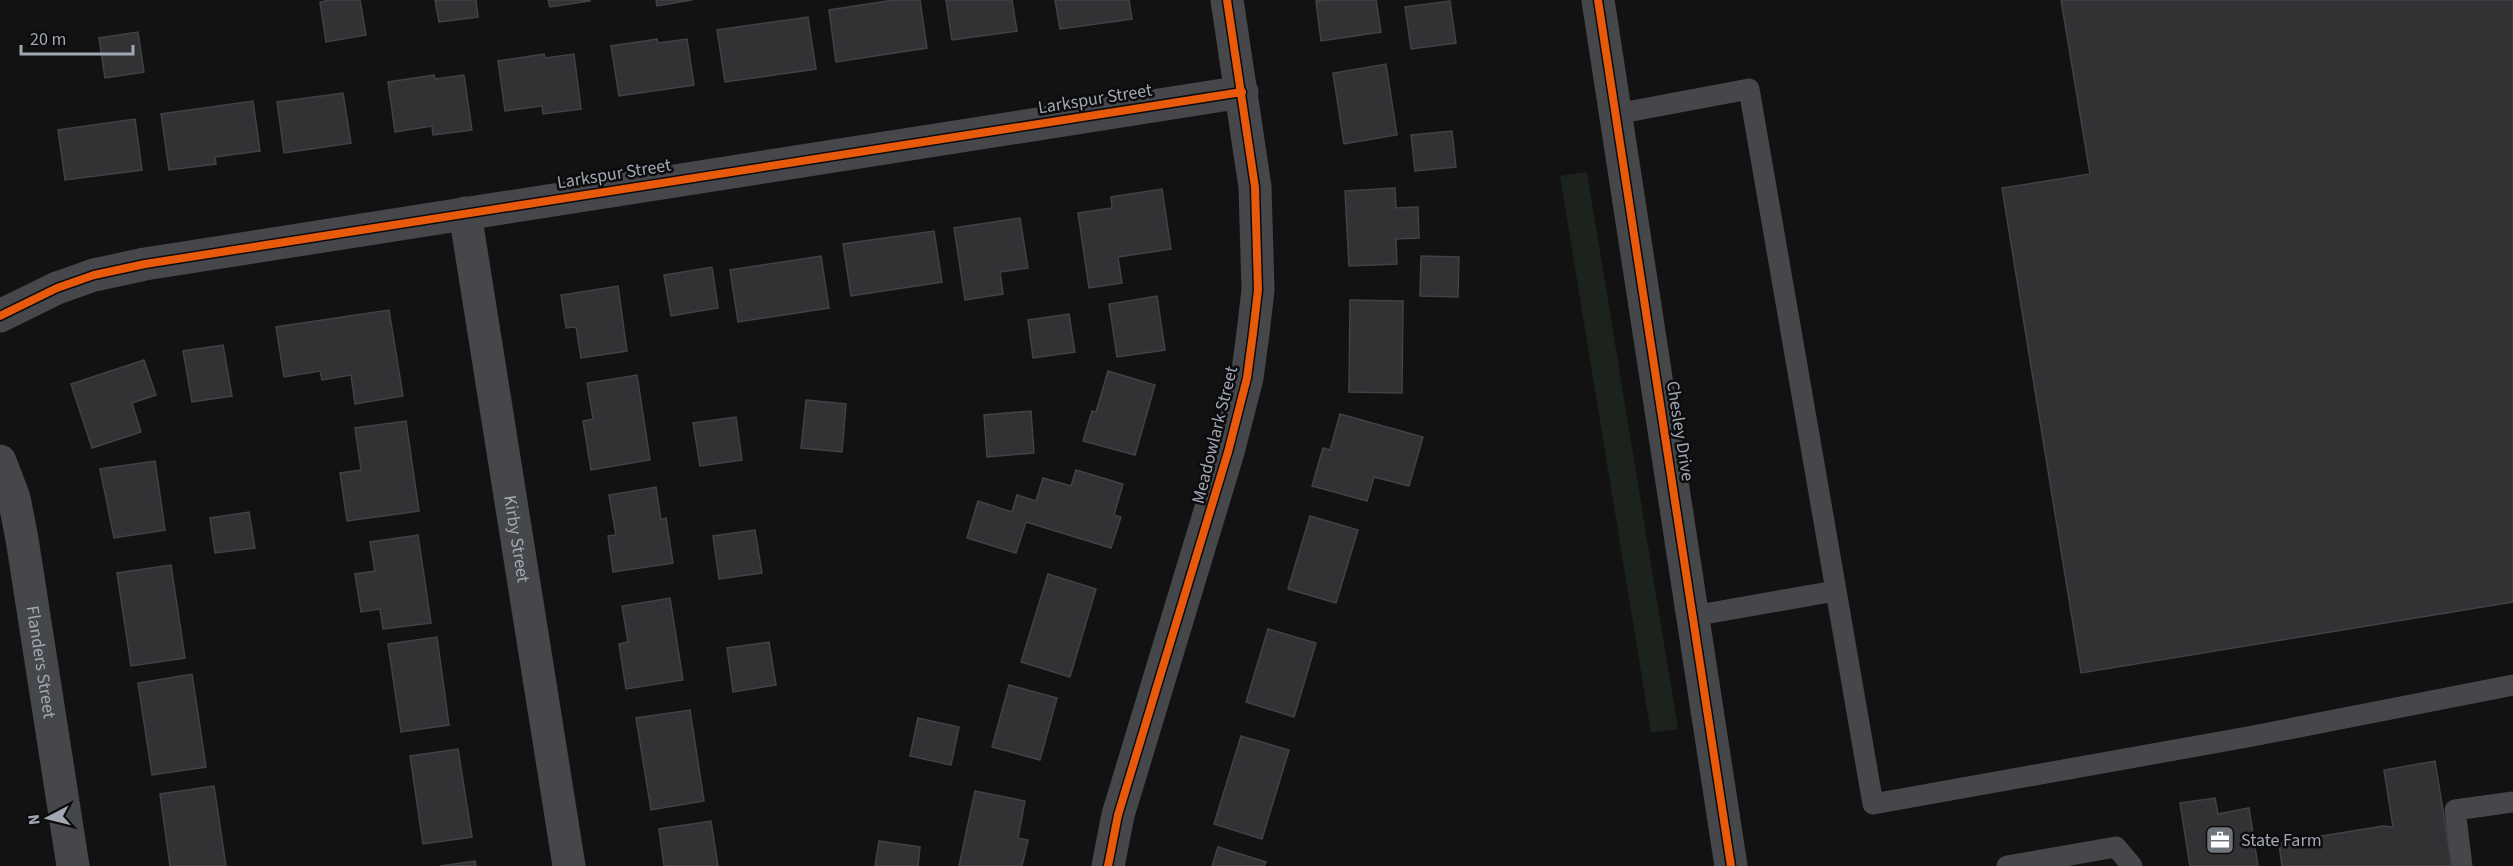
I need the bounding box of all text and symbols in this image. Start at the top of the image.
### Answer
scale bar [21,18,134,56]
text: 20 m [30,27,66,52]
street label: Larkspur Street [1036,78,1154,120]
street label: Larkspur Street [555,153,673,195]
street label: Meadowlark Street [1186,364,1244,506]
street label: Chesley Drive [1660,379,1700,483]
street label: Kirby Street [498,493,536,584]
street label: Flanders Street [20,604,62,720]
north arrow [18,788,78,848]
text: N [23,813,46,826]
office icon: State Farm [2204,824,2236,856]
place label: State Farm [2241,828,2322,853]

